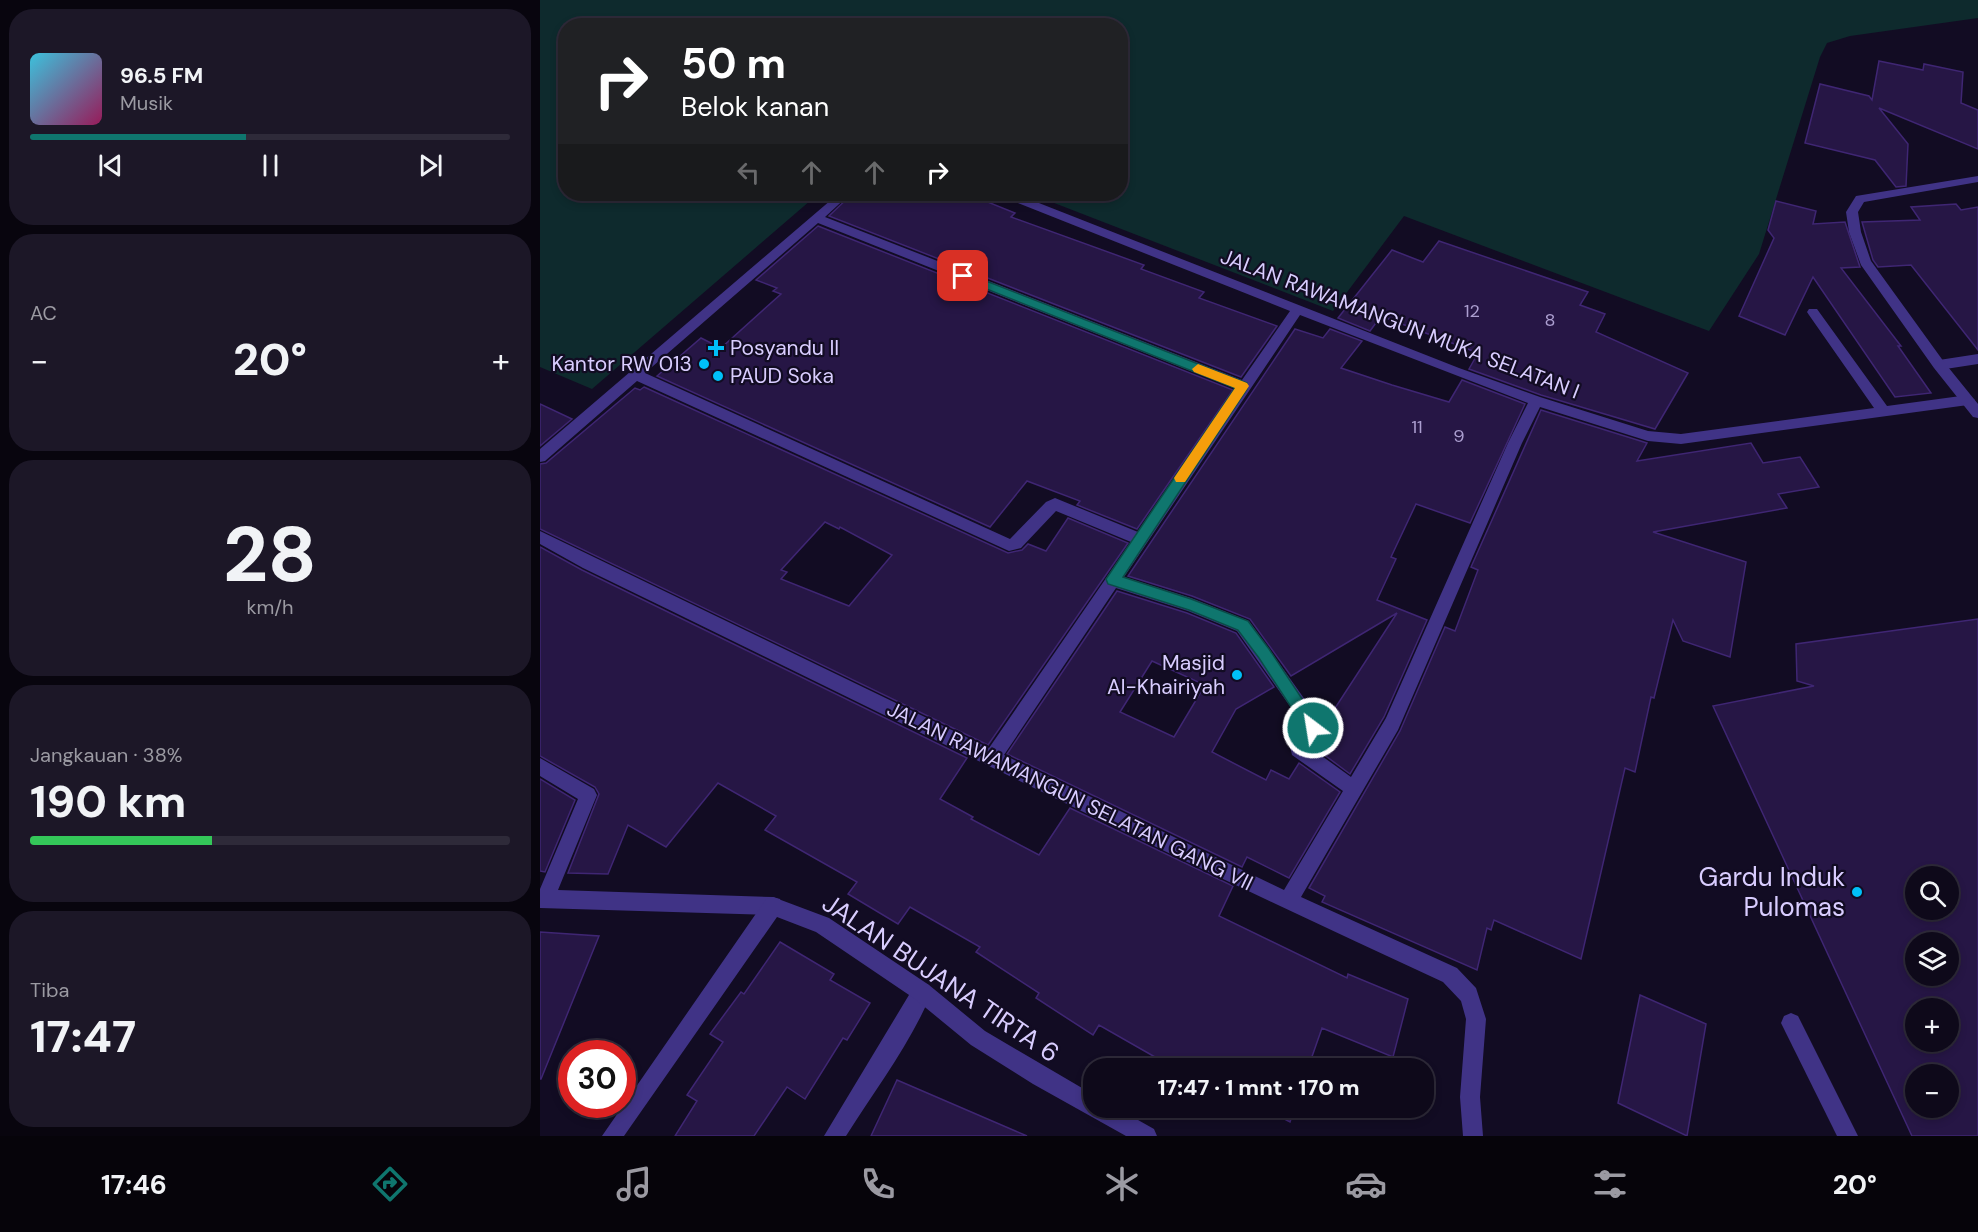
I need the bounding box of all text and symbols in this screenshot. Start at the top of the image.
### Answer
text: 50 m [681,36,786,91]
icon: right [582,42,660,120]
text: 96.5 FM [120,61,203,90]
text: Belok kanan [681,89,829,124]
text: Musik [120,90,173,116]
icon: previous [94,149,127,182]
icon: pause [254,149,287,182]
icon: next [414,149,447,182]
icon: left [732,156,765,189]
icon: ahead [795,156,828,189]
icon: ahead [858,156,891,189]
icon: right [921,156,954,189]
street label: JALAN RAWAMANGUN MUKA SELATAN I [1217,242,1583,406]
pin [937,250,988,301]
icon: arrive [946,259,979,292]
house number: 12 [1464,299,1480,323]
text: AC [30,300,57,326]
house number: 8 [1545,308,1555,332]
text: 20° [233,330,307,389]
place label: Posyandu II [730,334,839,362]
text: − [30,339,48,382]
text: + [492,339,510,382]
marker: Posyandu II [707,339,725,357]
place label: Kantor RW 013 [552,350,692,378]
marker: Kantor RW 013 [697,357,711,371]
place label: PAUD Soka [730,362,834,390]
marker: PAUD Soka [711,369,725,383]
house number: 11 [1411,415,1423,439]
house number: 9 [1453,424,1465,448]
text: 28 [223,504,317,605]
text: km/h [246,594,294,620]
place label: Masjid Al-Khairiyah [1107,649,1225,701]
marker: Masjid Al-Khairiyah [1230,668,1244,682]
street label: JALAN RAWAMANGUN SELATAN GANG VII [882,695,1258,897]
position arrow [1281,696,1345,760]
text: Jangkauan · 38% [30,742,183,768]
text: 190 km [30,772,186,831]
place label: Gardu Induk Pulomas [1699,860,1845,924]
map controls [1905,866,1959,1118]
button: search [1905,866,1959,920]
marker: Gardu Induk Pulomas [1850,885,1864,899]
street label: JALAN BUJANA TIRTA 6 [816,886,1066,1070]
button: layers [1905,932,1959,986]
text: Tiba [30,977,69,1003]
button: + [1905,998,1959,1052]
text: 17:47 [30,1007,136,1066]
speed limit sign: 30 [558,1040,636,1118]
button: − [1905,1064,1959,1118]
text: 17:47 · 1 mnt · 170 m [1157,1073,1360,1102]
icon: directions [369,1163,411,1205]
icon: music [613,1163,655,1205]
icon: phone [857,1163,899,1205]
icon: climate [1101,1163,1143,1205]
icon: car [1345,1163,1387,1205]
icon: filters [1589,1163,1631,1205]
text: 17:46 [101,1167,167,1202]
text: 20° [1833,1167,1877,1202]

